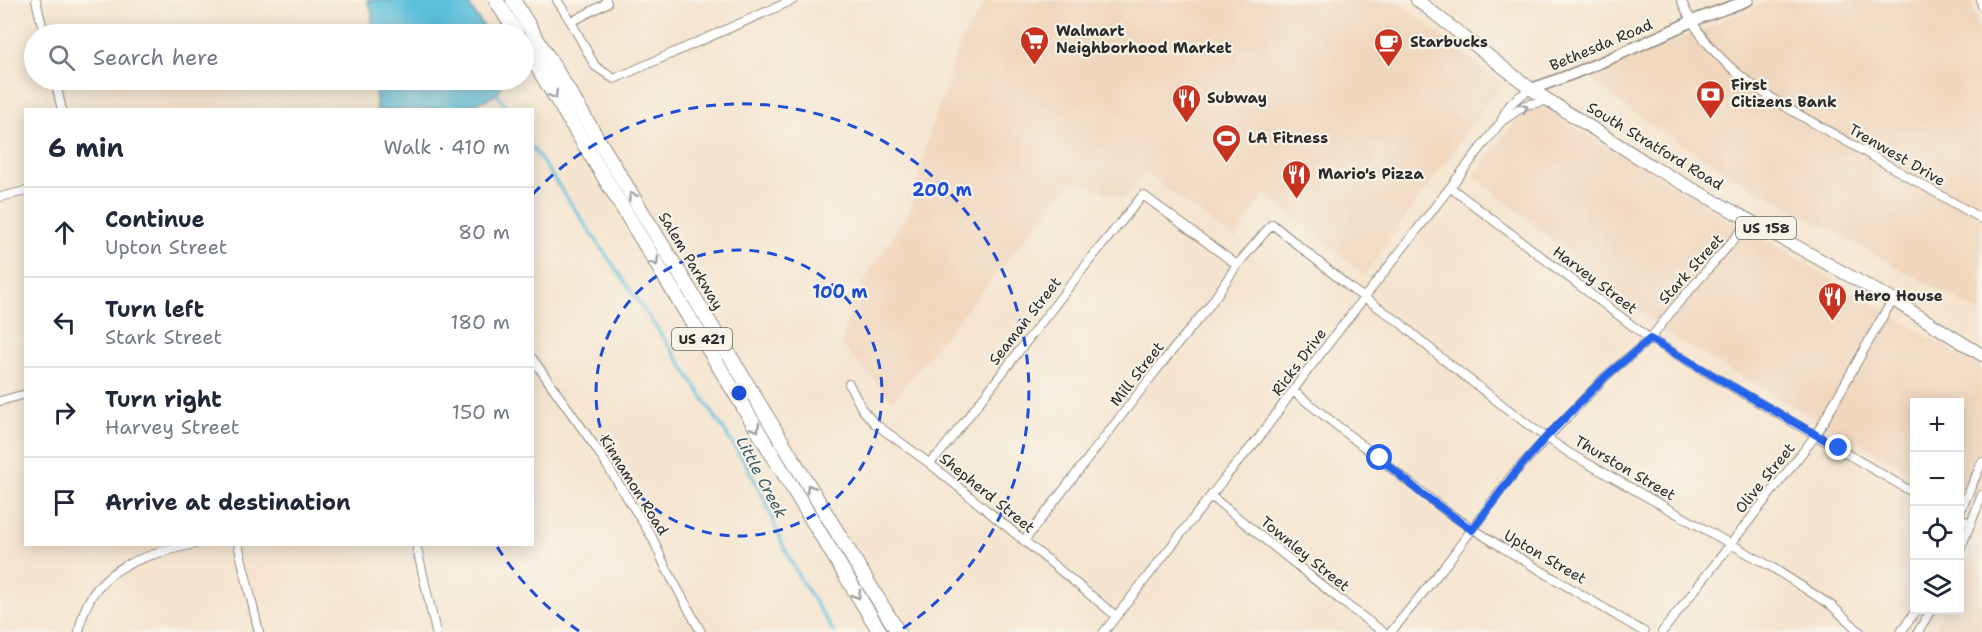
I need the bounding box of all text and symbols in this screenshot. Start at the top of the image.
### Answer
street label: Bethesda Road [1547,14,1656,76]
place label: Walmart Neighborhood Market [1056,21,1232,58]
search box [24,24,534,90]
supermarket icon: Walmart Neighborhood Market [1019,24,1051,66]
cafe icon: Starbucks [1373,26,1405,68]
place label: Starbucks [1410,32,1488,52]
icon: search [45,41,78,74]
text: Search here [93,43,219,72]
place label: First Citizens Bank [1731,75,1837,112]
bank icon: First Citizens Bank [1694,78,1726,120]
restaurant icon: Subway [1170,82,1202,124]
place label: Subway [1207,88,1267,108]
one-way arrow [546,89,558,99]
street label: South Stratford Road [1583,97,1727,195]
one-way arrow [1518,103,1529,115]
street label: Trenwest Drive [1845,119,1949,191]
sports icon: LA Fitness [1211,122,1243,164]
place label: LA Fitness [1248,128,1328,148]
text: 6 min [48,130,124,165]
text: Walk · 410 m [384,134,510,160]
restaurant icon: Mario's Pizza [1281,158,1313,200]
place label: Mario's Pizza [1318,164,1424,184]
text: 200 m [912,178,973,202]
one-way arrow [628,192,640,202]
text: Continue [105,205,205,234]
street label: Salem Parkway [654,208,728,314]
icon: ahead [48,216,81,249]
road number: US 158 [1736,217,1796,239]
text: 80 m [458,219,510,245]
street label: Stark Street [1654,230,1728,308]
text: Upton Street [105,234,228,260]
street label: Harvey Street [1549,242,1641,318]
one-way arrow [648,256,660,266]
street label: Seaman Street [984,273,1066,369]
text: 100 m [812,280,868,304]
restaurant icon: Hero House [1817,280,1849,322]
place label: Hero House [1854,286,1943,306]
text: Turn left [105,295,204,324]
icon: left [48,306,81,339]
text: 180 m [450,309,510,335]
text: Stark Street [105,324,222,350]
street label: Ricks Drive [1267,324,1331,400]
road number: US 421 [672,328,732,350]
street label: Mill Street [1105,338,1169,410]
centre of rings [729,383,749,403]
text: Turn right [105,385,222,414]
icon: right [48,396,81,429]
map controls [1910,398,1964,614]
button: + [1910,398,1964,452]
text: 150 m [452,399,510,425]
text: Harvey Street [105,414,240,440]
one-way arrow [749,422,761,432]
street label: Kinnamon Road [595,431,673,539]
street label: Thurston Street [1571,431,1679,505]
water label: Little Creek [731,433,792,522]
route end [1825,434,1851,460]
street label: Olive Street [1730,439,1800,517]
route start [1366,444,1392,470]
street label: Shepherd Street [935,448,1039,538]
button: − [1910,452,1964,506]
one-way arrow [806,484,817,494]
icon: arrive [48,486,81,519]
text: Arrive at destination [105,488,351,517]
button: locate [1910,506,1964,560]
street label: Townley Street [1256,512,1354,596]
street label: Upton Street [1500,525,1590,589]
button: layers [1910,560,1964,614]
one-way arrow [850,589,862,599]

